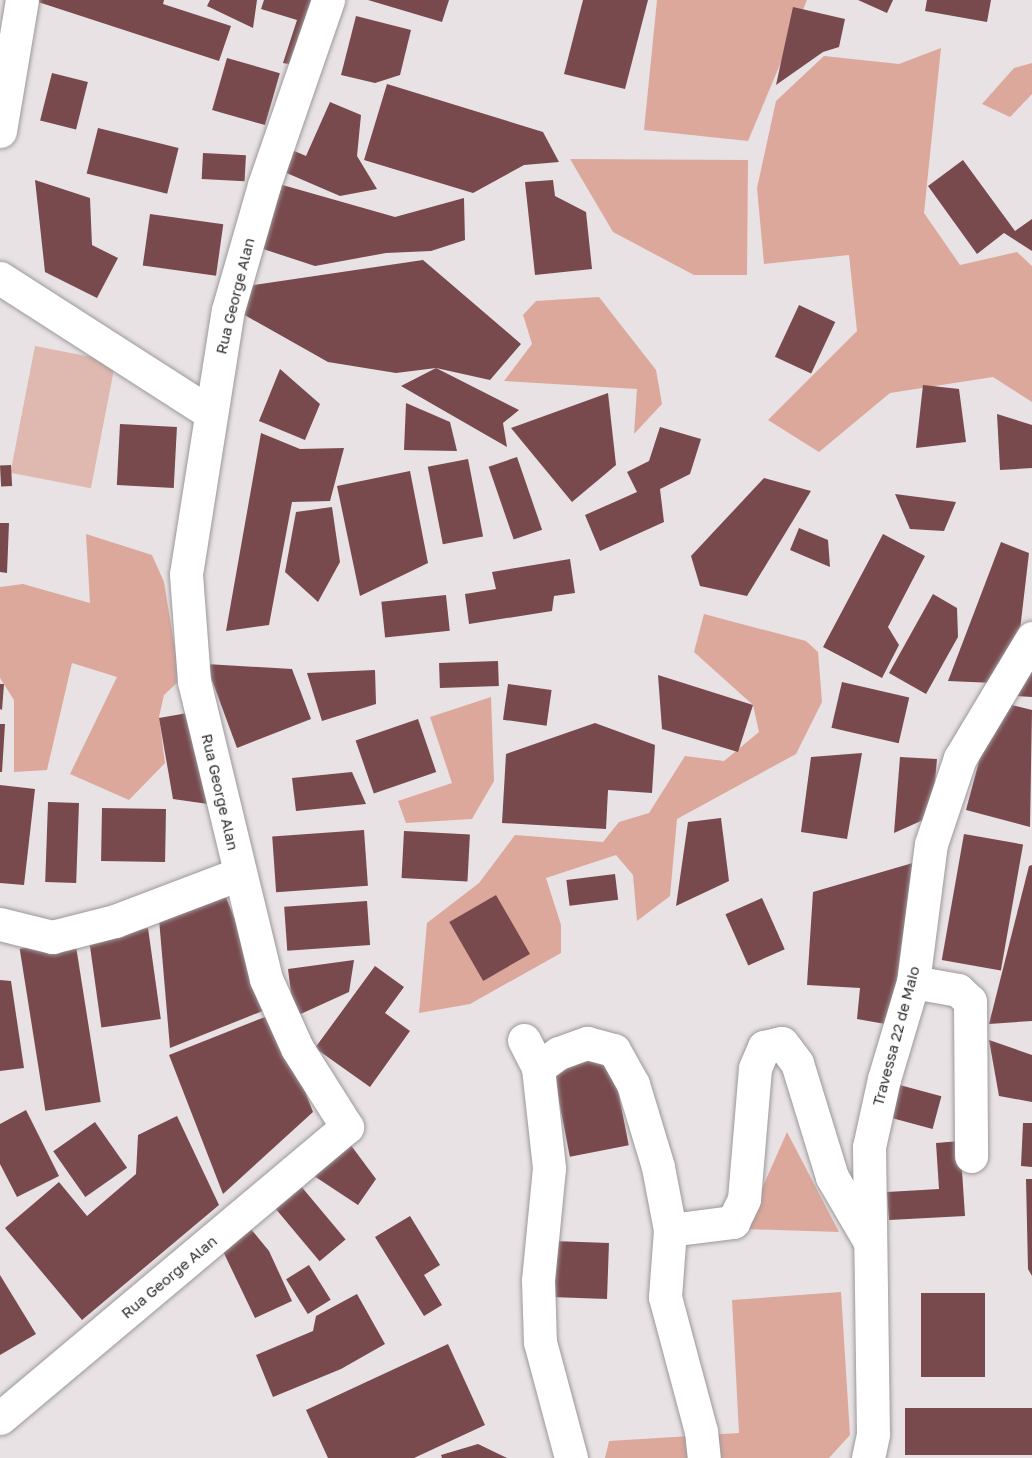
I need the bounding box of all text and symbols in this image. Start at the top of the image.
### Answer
street label: Rua George Alan [212,236,258,356]
street label: Rua George Alan [198,732,242,852]
street label: Travessa 22 de Maio [869,964,923,1108]
street label: Rua George Alan [118,1232,220,1322]

